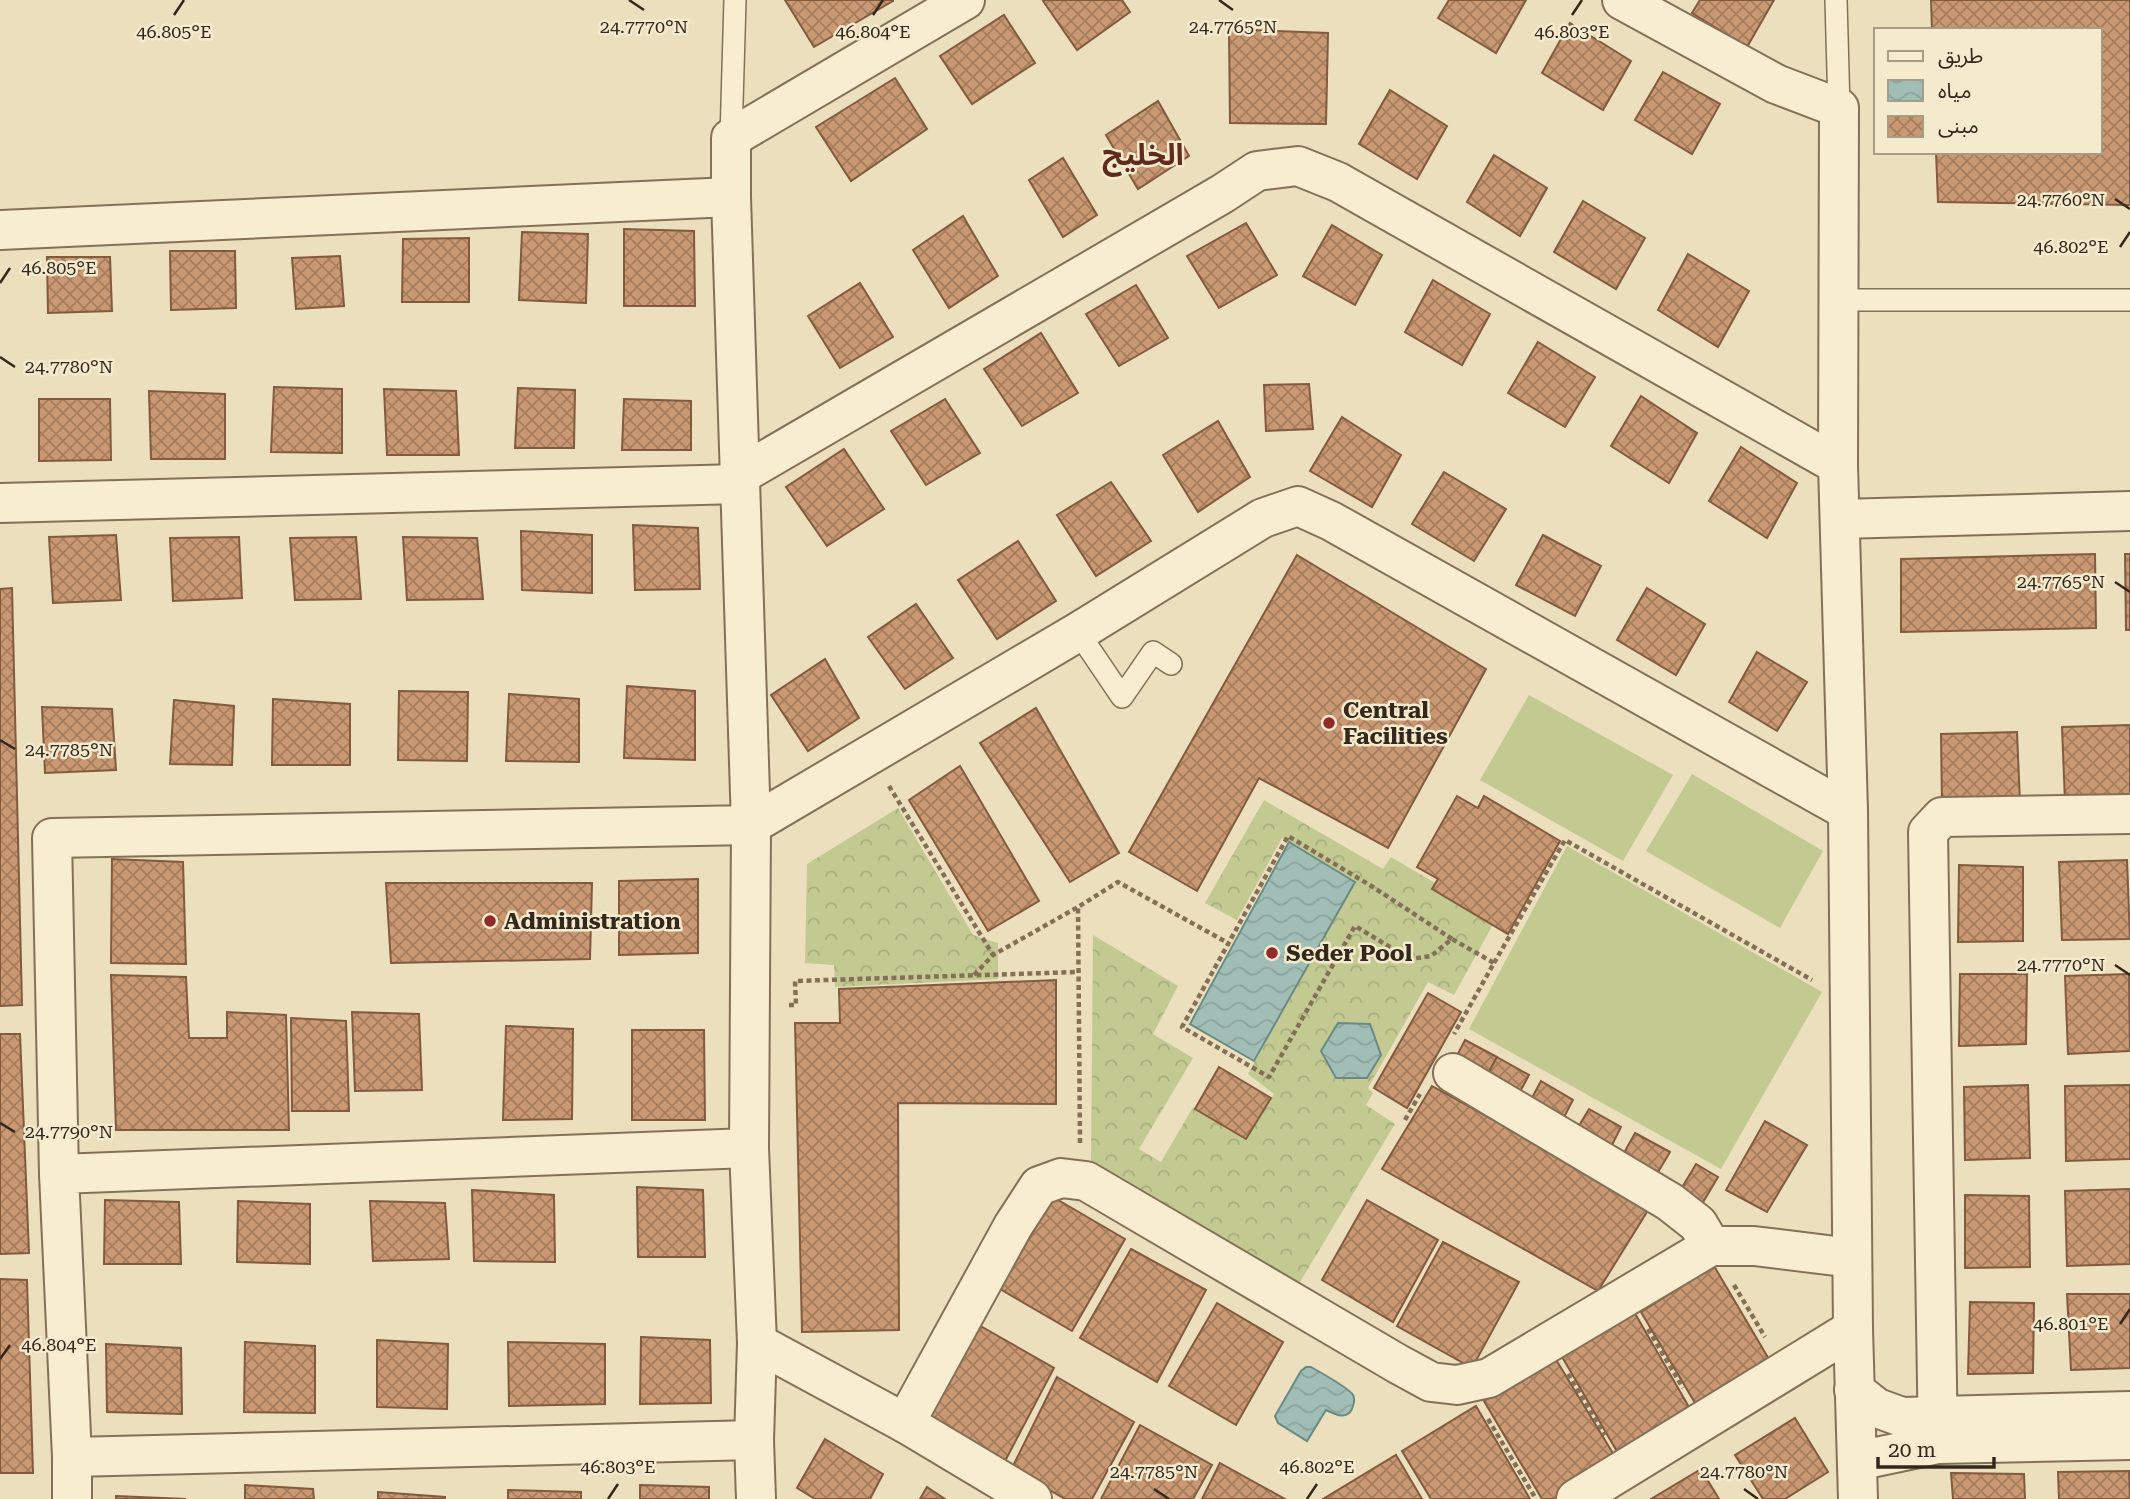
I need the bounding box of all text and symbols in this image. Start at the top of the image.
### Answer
text: 24.7770°N [600,16,688,37]
text: 24.7765°N [1189,16,1277,37]
text: 46.805°E [136,21,212,42]
text: 46.804°E [835,21,911,42]
text: 46.803°E [1534,21,1610,42]
legend [1874,28,2102,154]
text: طريق [1938,44,1983,69]
text: مياه [1938,79,1971,103]
text: مبنى [1938,114,1979,138]
district label: الخليج [1102,137,1184,177]
text: 24.7760°N [2017,189,2105,210]
text: 46.802°E [2033,236,2109,257]
text: 46.805°E [21,257,97,278]
text: 24.7780°N [25,356,113,377]
text: 24.7765°N [2017,571,2105,592]
place label: Central Facilities [1343,697,1448,750]
marker: Central Facilities [1321,715,1337,731]
text: 24.7785°N [25,739,113,760]
place label: Administration [504,908,681,935]
marker: Administration [482,913,498,929]
place label: Seder Pool [1286,940,1413,967]
marker: Seder Pool [1264,945,1280,961]
text: 24.7770°N [2017,954,2105,975]
text: 24.7790°N [25,1121,113,1142]
text: 46.801°E [2033,1313,2109,1334]
text: 46.804°E [21,1334,97,1355]
scale bar [1878,1426,1994,1470]
text: 20 m [1888,1438,1936,1462]
text: 46.803°E [580,1456,656,1477]
text: 46.802°E [1279,1456,1355,1477]
text: 24.7785°N [1110,1461,1198,1482]
text: 24.7780°N [1700,1461,1788,1482]

